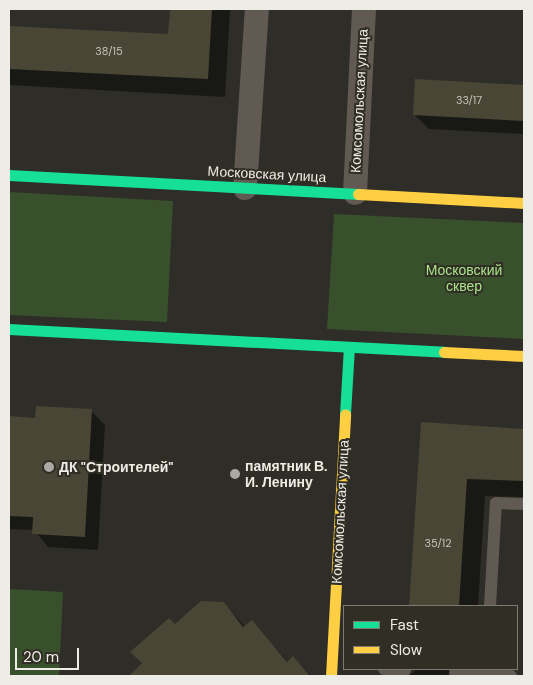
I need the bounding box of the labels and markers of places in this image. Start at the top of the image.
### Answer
place label: памятник В. И. Ленину [245,458,328,491]
place label: ДК "Строителей" [59,459,174,475]
marker: ДК "Строителей" [43,461,55,473]
marker: памятник В. И. Ленину [229,468,241,480]

